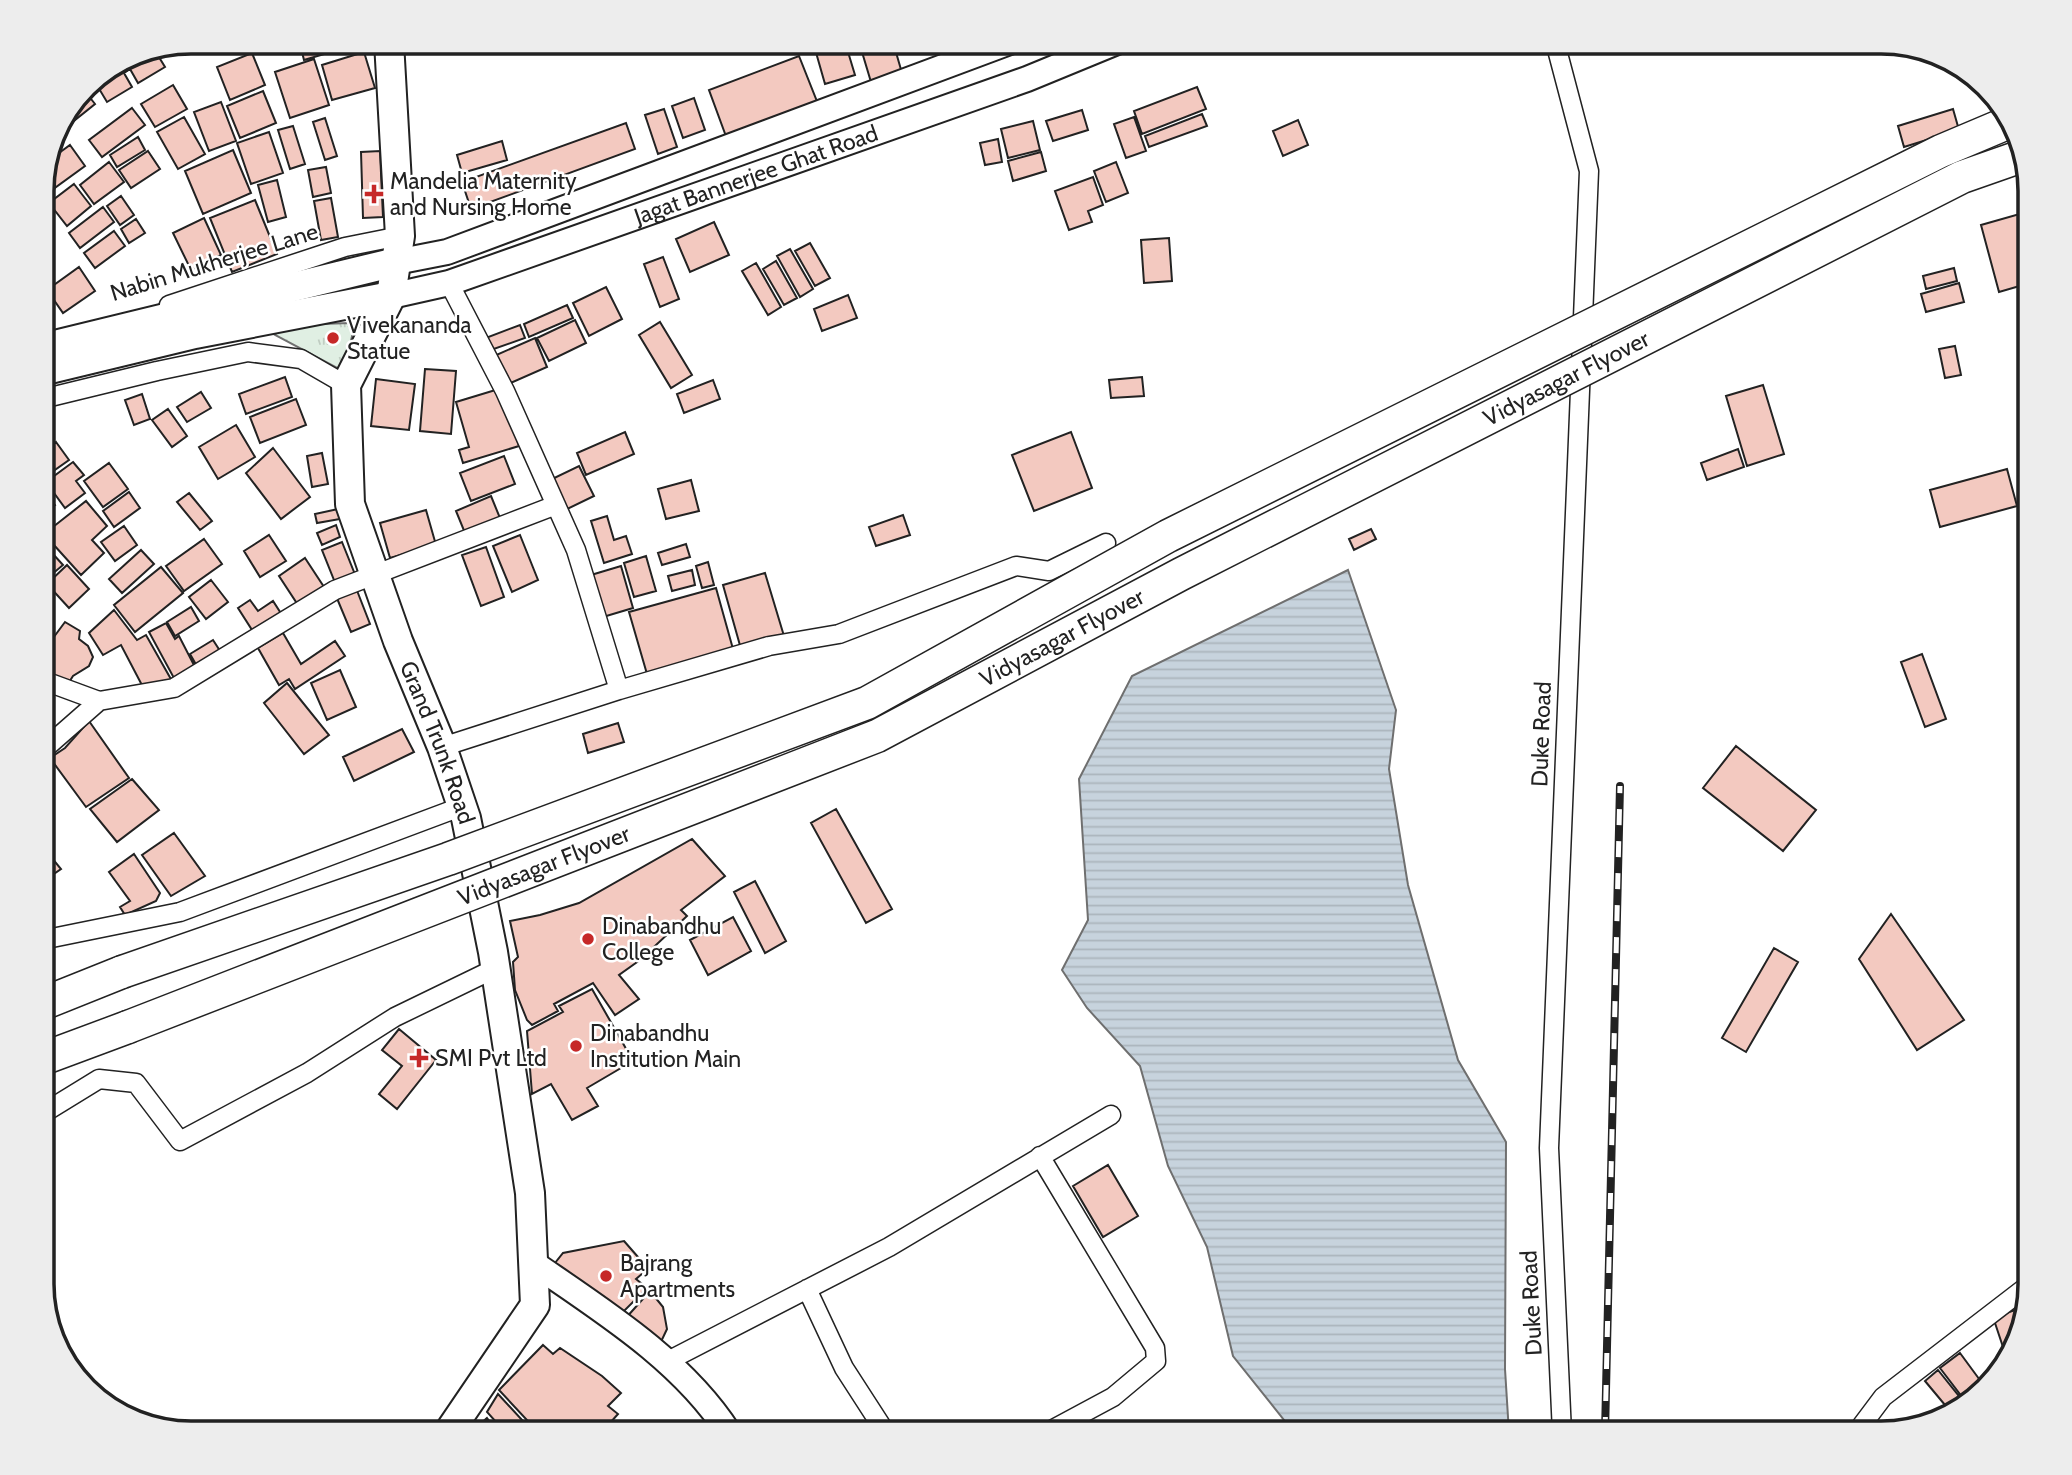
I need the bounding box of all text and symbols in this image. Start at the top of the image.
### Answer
street label: Jagat Bannerjee Ghat Road [629,119,882,231]
place label: Mandelia Maternity and Nursing Home [390,167,577,221]
marker: Mandelia Maternity and Nursing Home [364,184,384,204]
street label: Nabin Mukherjee Lane [107,217,321,307]
place label: Vivekananda Statue [347,311,472,365]
street label: Vidyasagar Flyover [1479,324,1654,432]
marker: Vivekananda Statue [325,330,341,346]
street label: Vidyasagar Flyover [975,582,1149,693]
street label: Grand Trunk Road [394,657,481,828]
street label: Duke Road [1525,681,1557,787]
street label: Vidyasagar Flyover [454,819,634,912]
place label: Dinabandhu College [602,912,721,966]
marker: Dinabandhu College [580,931,596,947]
place label: Dinabandhu Institution Main [590,1019,741,1073]
marker: Dinabandhu Institution Main [568,1038,584,1054]
place label: SMI Pvt Ltd [435,1044,547,1072]
marker: SMI Pvt Ltd [409,1048,429,1068]
place label: Bajrang Apartments [620,1249,735,1303]
street label: Duke Road [1514,1250,1548,1356]
marker: Bajrang Apartments [598,1268,614,1284]

